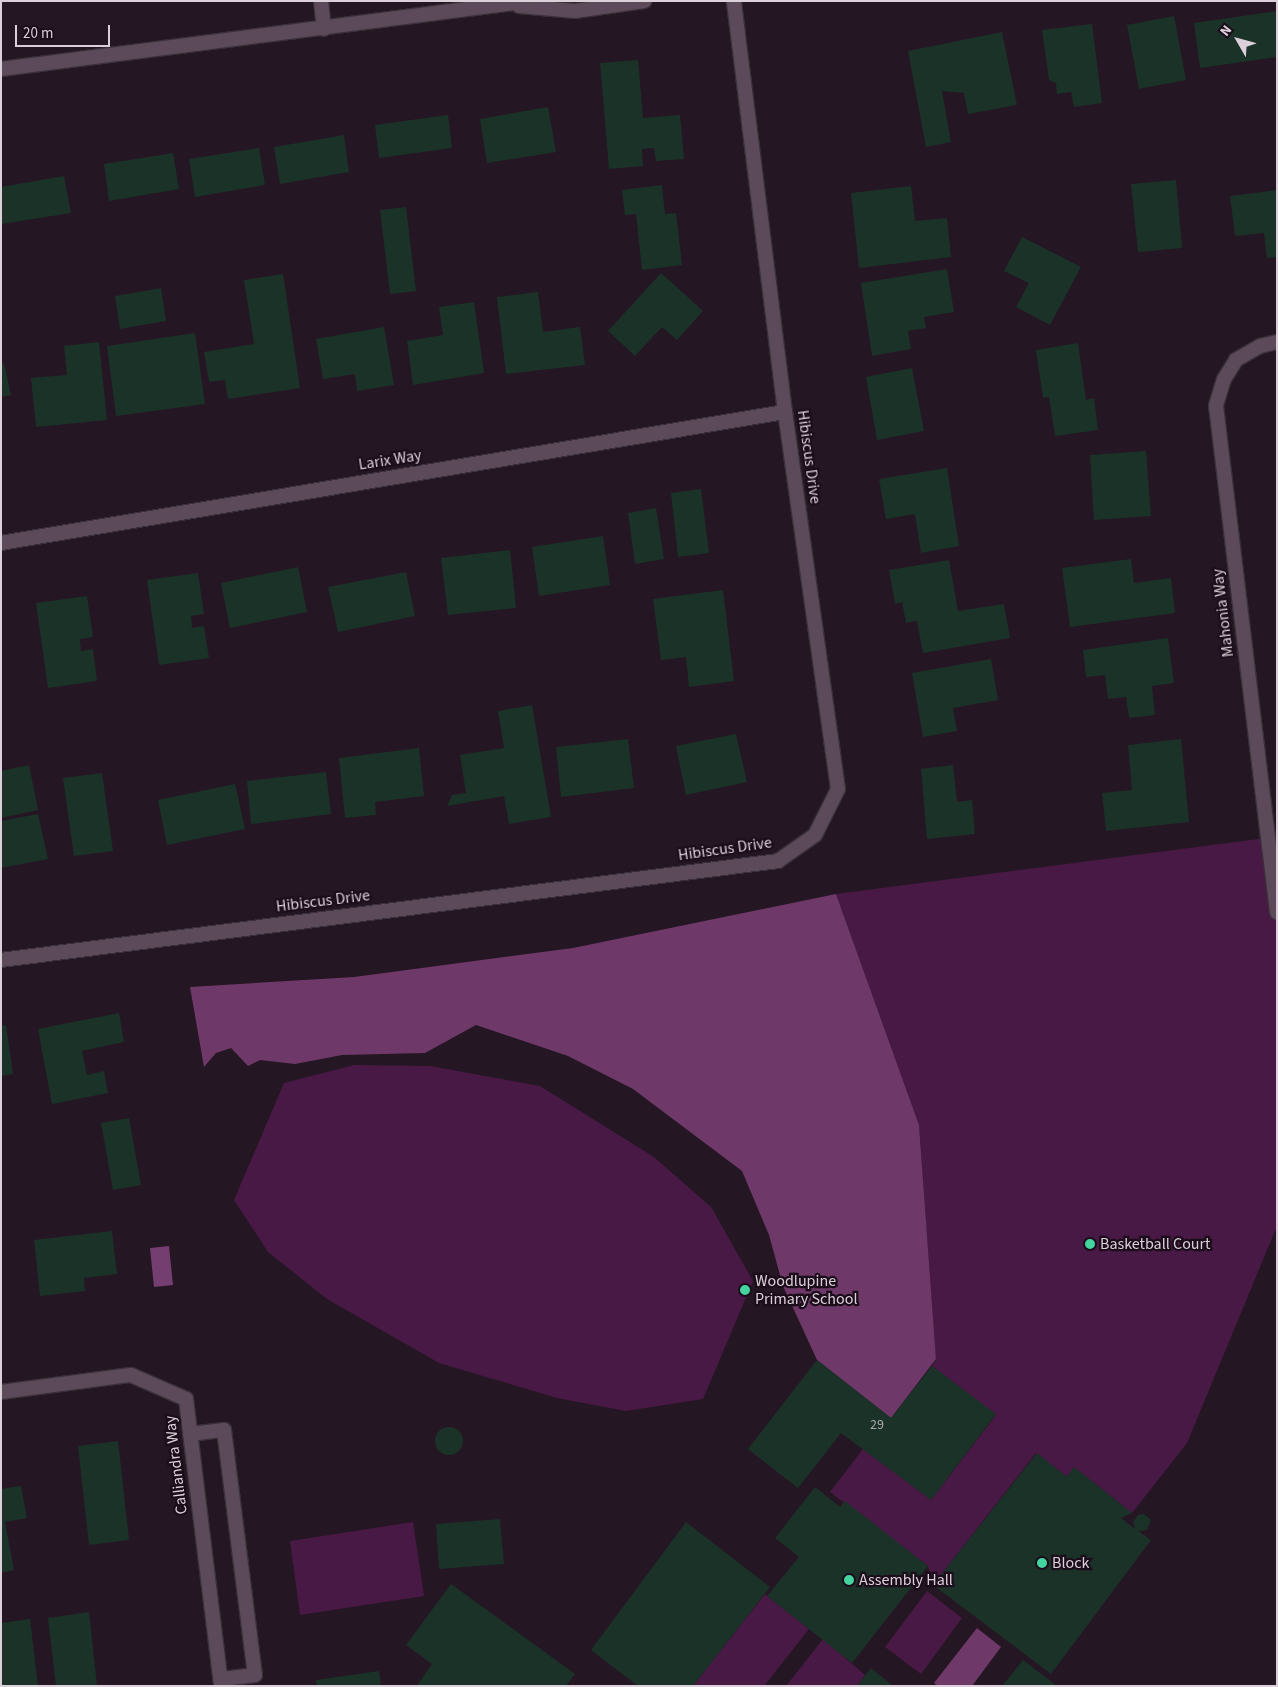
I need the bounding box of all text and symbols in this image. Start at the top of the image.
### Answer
scale bar [18,15,112,47]
north arrow [1213,15,1263,65]
text: N [1215,21,1237,41]
text: 20 m [23,23,53,44]
street label: Hibiscus Drive [793,409,825,505]
street label: Larix Way [357,446,423,474]
street label: Mahonia Way [1208,568,1238,658]
street label: Hibiscus Drive [677,833,773,865]
street label: Hibiscus Drive [275,886,371,916]
place label: Basketball Court [1100,1234,1211,1254]
marker: Basketball Court [1084,1238,1096,1250]
place label: Woodlupine Primary School [755,1271,857,1309]
marker: Woodlupine Primary School [739,1284,751,1296]
street label: Calliandra Way [160,1415,192,1515]
house number: 29 [870,1417,884,1433]
place label: Block [1052,1553,1089,1573]
marker: Block [1036,1557,1048,1569]
place label: Assembly Hall [859,1570,953,1590]
marker: Assembly Hall [843,1574,855,1586]

